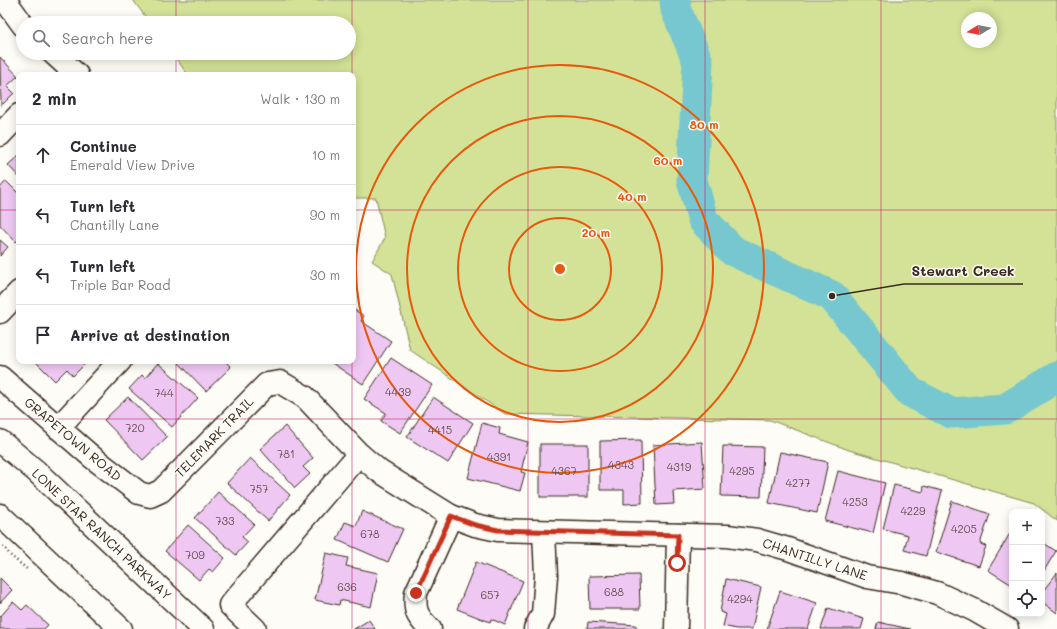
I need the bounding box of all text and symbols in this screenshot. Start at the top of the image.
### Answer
north arrow [961,12,997,48]
search box [16,16,356,60]
icon: search [30,27,52,49]
text: Search here [62,28,153,48]
text: 2 min [32,87,77,109]
text: Walk · 130 m [260,90,340,107]
text: 80 m [689,116,719,132]
text: Continue [70,136,137,156]
icon: ahead [32,144,54,166]
text: 10 m [312,146,340,163]
text: 60 m [654,152,682,168]
text: Emerald View Drive [70,156,195,173]
text: 40 m [617,188,647,204]
text: Turn left [70,196,135,216]
icon: left [32,204,54,226]
text: 90 m [310,206,340,223]
text: Chantilly Lane [70,216,159,233]
text: 20 m [582,224,610,240]
text: Turn left [70,256,135,276]
callout: Stewart Creek [904,258,1023,284]
text: Stewart Creek [911,261,1015,280]
centre of rings [553,262,567,276]
icon: left [32,264,54,286]
text: 30 m [310,266,340,283]
text: Triple Bar Road [70,276,170,293]
icon: arrive [32,324,54,346]
text: Arrive at destination [70,325,230,345]
house number: 4439 [385,384,411,399]
house number: 744 [154,385,174,400]
street label: GRAPETOWN ROAD [21,393,125,484]
street label: TELEMARK TRAIL [171,393,257,481]
house number: 720 [125,420,145,435]
house number: 4415 [428,422,452,437]
house number: 781 [277,446,295,461]
house number: 4391 [487,449,511,464]
house number: 4343 [608,457,634,472]
house number: 4319 [667,459,692,474]
house number: 4367 [551,463,577,478]
house number: 4295 [729,463,755,478]
street label: LONE STAR RANCH PARKWAY [29,464,176,603]
house number: 4277 [786,475,810,490]
house number: 757 [250,481,268,496]
house number: 4253 [842,494,868,509]
house number: 4229 [900,503,926,518]
map controls [1009,509,1045,617]
button: + [1009,509,1045,545]
house number: 733 [215,513,235,528]
house number: 4205 [951,521,977,536]
house number: 678 [360,526,380,541]
street label: CHANTILLY LANE [761,534,870,583]
button: − [1009,545,1045,581]
house number: 709 [185,547,205,562]
route start [668,554,686,572]
house number: 636 [337,579,357,594]
button: locate [1009,581,1045,617]
route end [407,584,425,602]
house number: 688 [604,584,624,599]
house number: 657 [480,587,500,602]
house number: 4294 [727,591,753,606]

